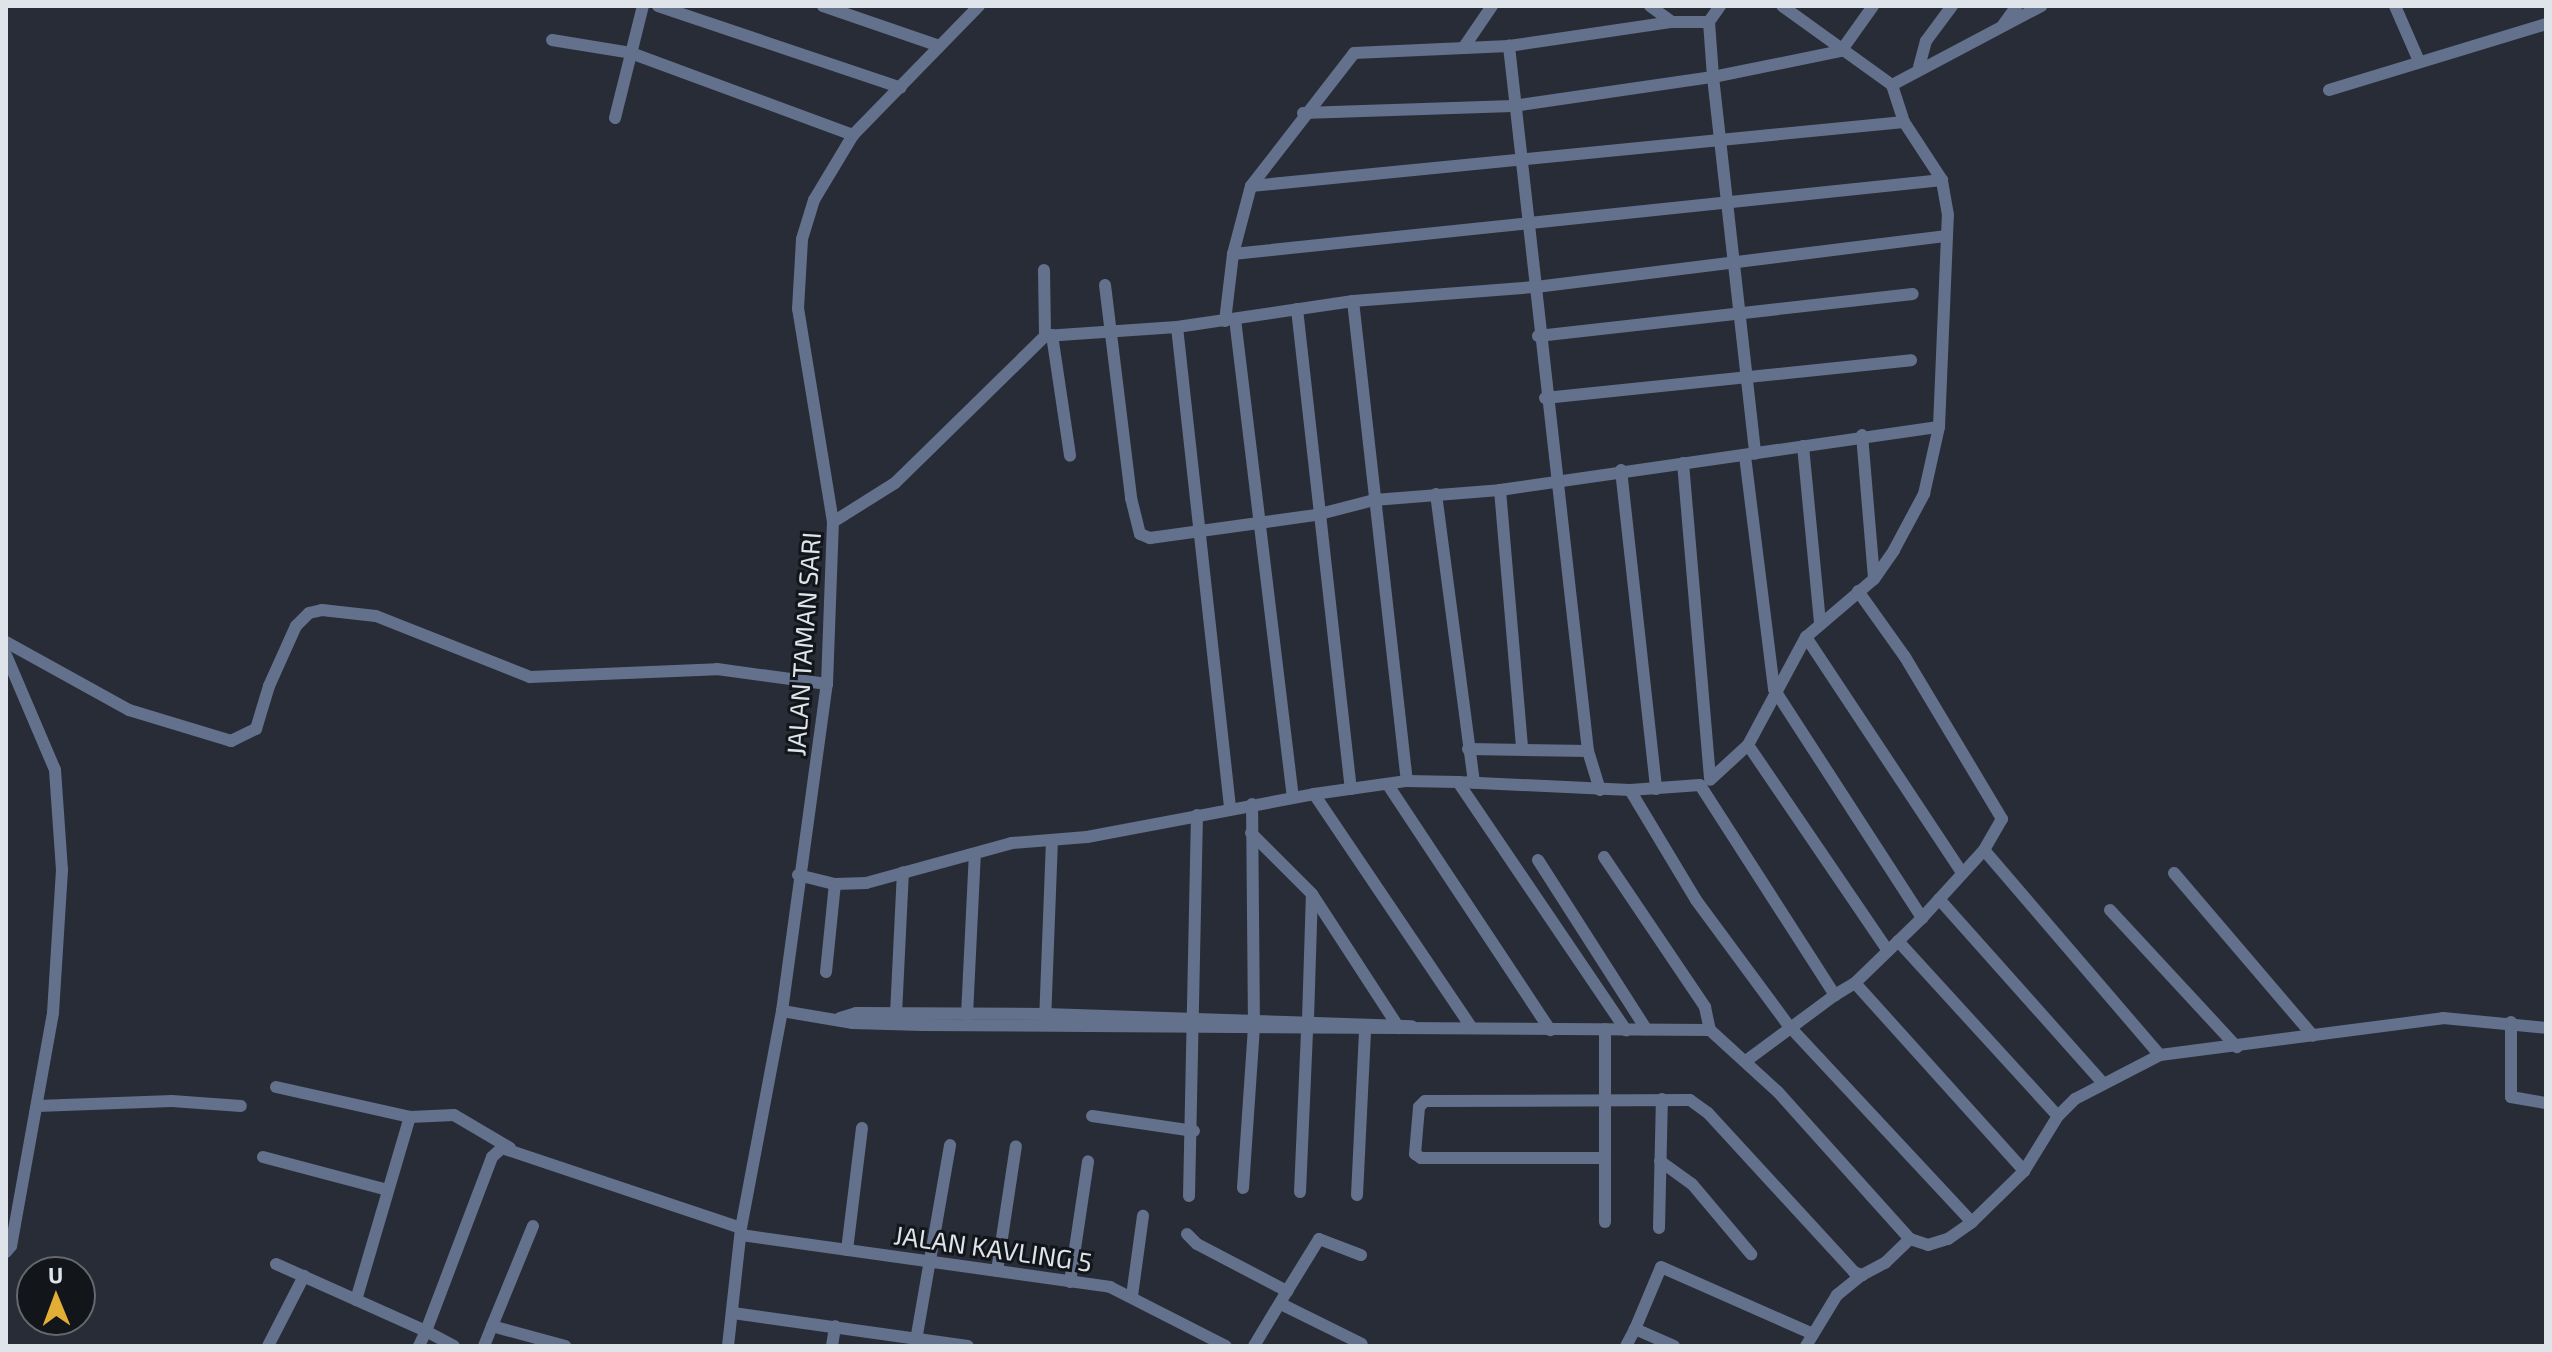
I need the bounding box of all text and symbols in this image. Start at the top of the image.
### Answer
street label: JALAN TAMAN SARI [780,531,826,757]
street label: JALAN KAVLING 5 [892,1219,1094,1277]
north arrow [16,1256,96,1336]
text: U [48,1261,63,1287]

